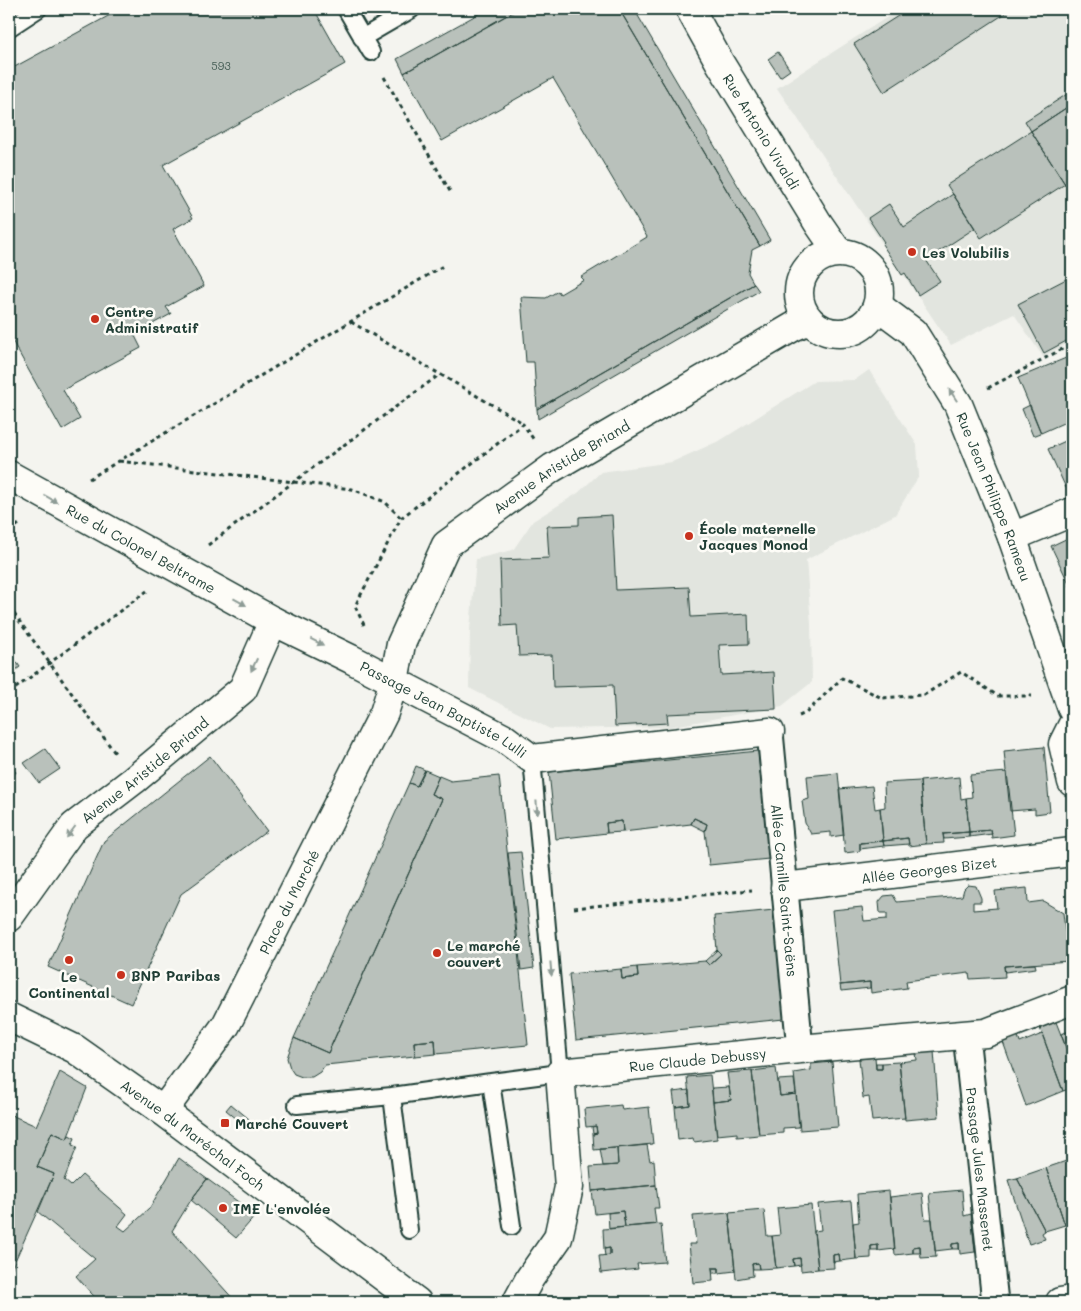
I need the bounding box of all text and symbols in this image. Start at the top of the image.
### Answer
house number: 593 [211,58,231,73]
street label: Rue Antonio Vivaldi [719,70,805,193]
place label: Les Volubilis [922,243,1009,262]
marker: Les Volubilis [906,246,918,258]
place label: Centre Administratif [105,302,199,337]
marker: Centre Administratif [89,313,101,325]
one-way arrow [948,389,958,402]
street label: Rue Jean Philippe Rameau [953,409,1036,584]
street label: Avenue Aristide Briand [489,415,633,517]
one-way arrow [44,495,58,503]
street label: Rue du Colonel Beltrame [63,499,219,597]
place label: École maternelle Jacques Monod [699,519,816,554]
marker: École maternelle Jacques Monod [683,530,695,542]
one-way arrow [232,598,247,606]
one-way arrow [310,638,324,646]
street label: Passage Jean Baptiste Lulli [357,656,531,762]
one-way arrow [249,658,258,673]
street label: Avenue Aristide Briand [77,712,212,827]
one-way arrow [533,800,541,816]
street label: Allée Camille Saint-Saëns [767,803,803,978]
one-way arrow [65,825,76,838]
street label: Place du Marché [254,846,323,957]
street label: Allée Georges Bizet [860,852,998,887]
place label: Le marché couvert [447,936,520,971]
marker: Le marché couvert [431,947,443,959]
marker: Le Continental [63,954,75,966]
one-way arrow [547,962,555,978]
place label: BNP Paribas [131,966,220,985]
place label: Le Continental [29,967,109,1002]
marker: BNP Paribas [115,969,127,981]
street label: Rue Claude Debussy [628,1043,767,1076]
street label: Avenue du Maréchal Foch [117,1075,269,1194]
street label: Passage Jules Massenet [962,1086,999,1252]
place label: Marché Couvert [235,1114,348,1133]
marker: Marché Couvert [219,1117,231,1129]
place label: IME L'envolée [233,1199,330,1218]
marker: IME L'envolée [217,1202,229,1214]

